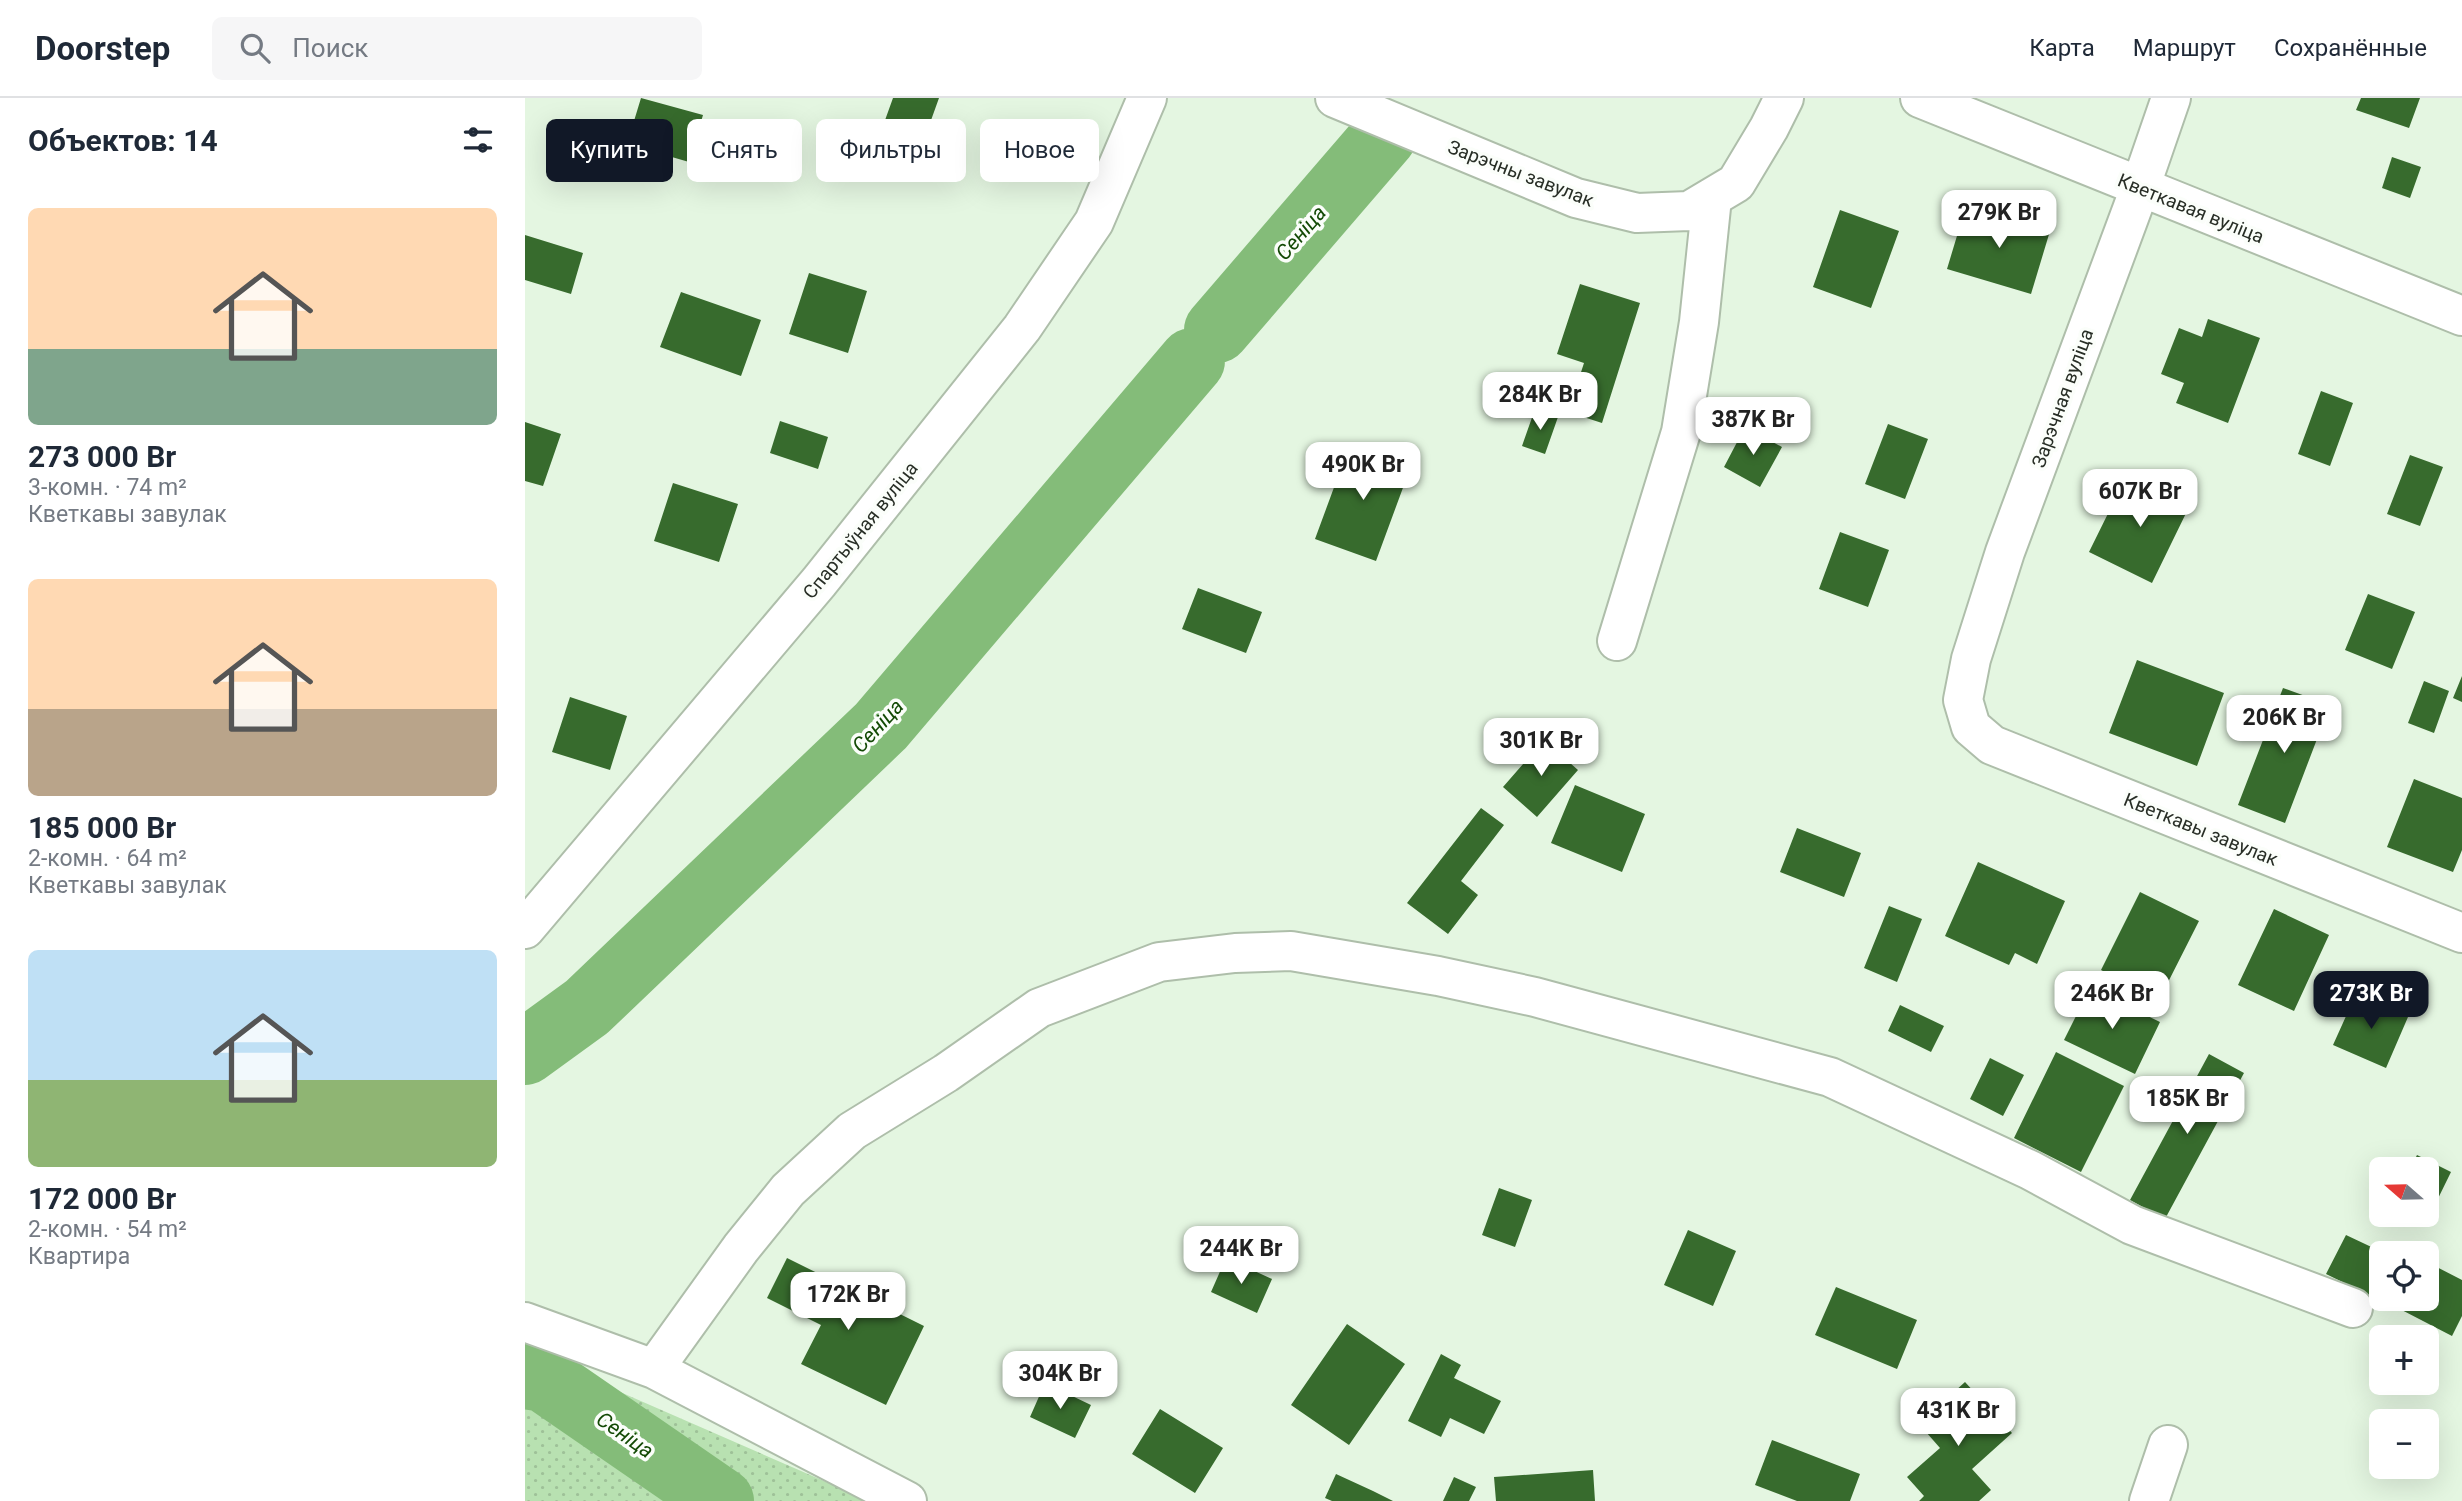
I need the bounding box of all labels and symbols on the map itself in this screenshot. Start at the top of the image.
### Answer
street label: Зарэчны завулак [1445,135,1598,212]
street label: Кветкавая вуліца [2114,169,2267,248]
pin: 279K Br [1934,190,2064,250]
water label: Сеніца [1271,201,1331,265]
street label: Зарэчная вуліца [2027,326,2098,471]
pin: 284K Br [1475,372,1605,432]
pin: 387K Br [1688,398,1818,457]
pin: 490K Br [1298,442,1428,502]
street label: Спартыўная вуліца [798,457,923,603]
pin: 607K Br [2075,470,2205,529]
water label: Сеніца [847,694,909,758]
pin: 206K Br [2219,696,2349,755]
pin: 301K Br [1476,718,1606,778]
street label: Кветкавы завулак [2120,788,2282,871]
pin: 246K Br [2047,972,2177,1031]
pin: 273K Br [2306,972,2436,1031]
pin: 185K Br [2122,1076,2252,1136]
north arrow [2369,1157,2439,1227]
pin: 244K Br [1176,1226,1306,1286]
pin: 172K Br [783,1272,913,1332]
pin: 304K Br [995,1352,1125,1411]
pin: 431K Br [1893,1388,2023,1448]
water label: Сеніца [592,1407,658,1463]

